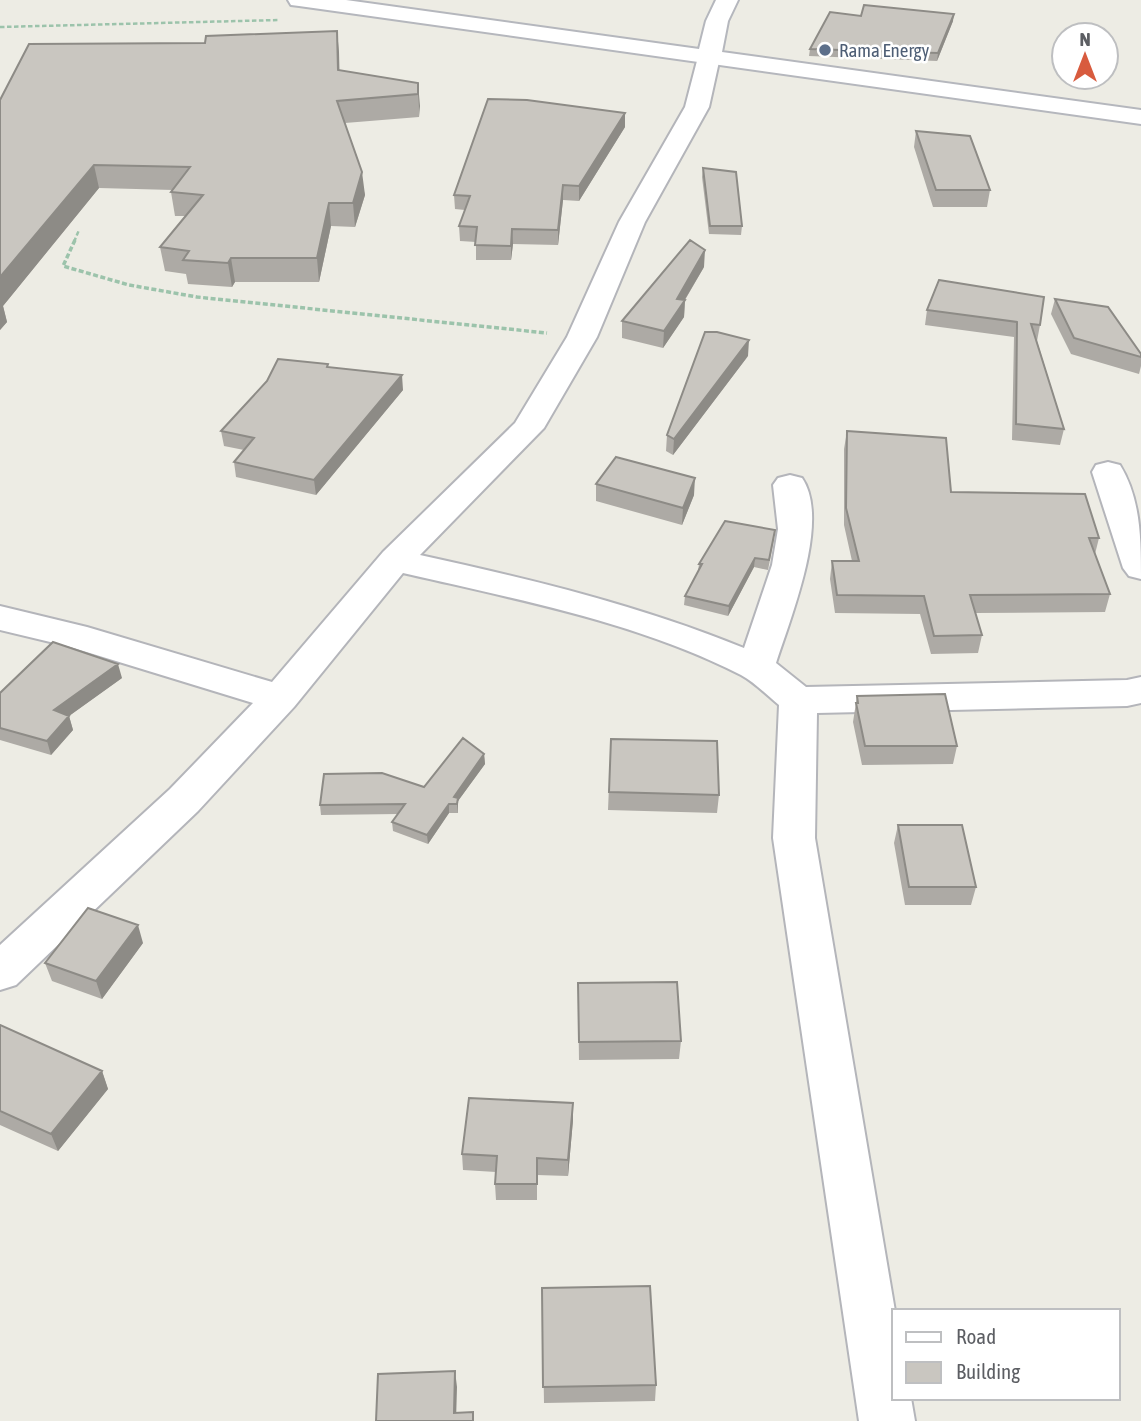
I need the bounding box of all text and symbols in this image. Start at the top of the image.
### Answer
north arrow [1050,21,1120,91]
text: N [1079,28,1091,50]
place label: Rama Energy [839,39,930,61]
marker: Rama Energy [817,42,833,58]
legend [892,1309,1120,1400]
text: Road [956,1324,996,1348]
text: Building [956,1359,1020,1383]

